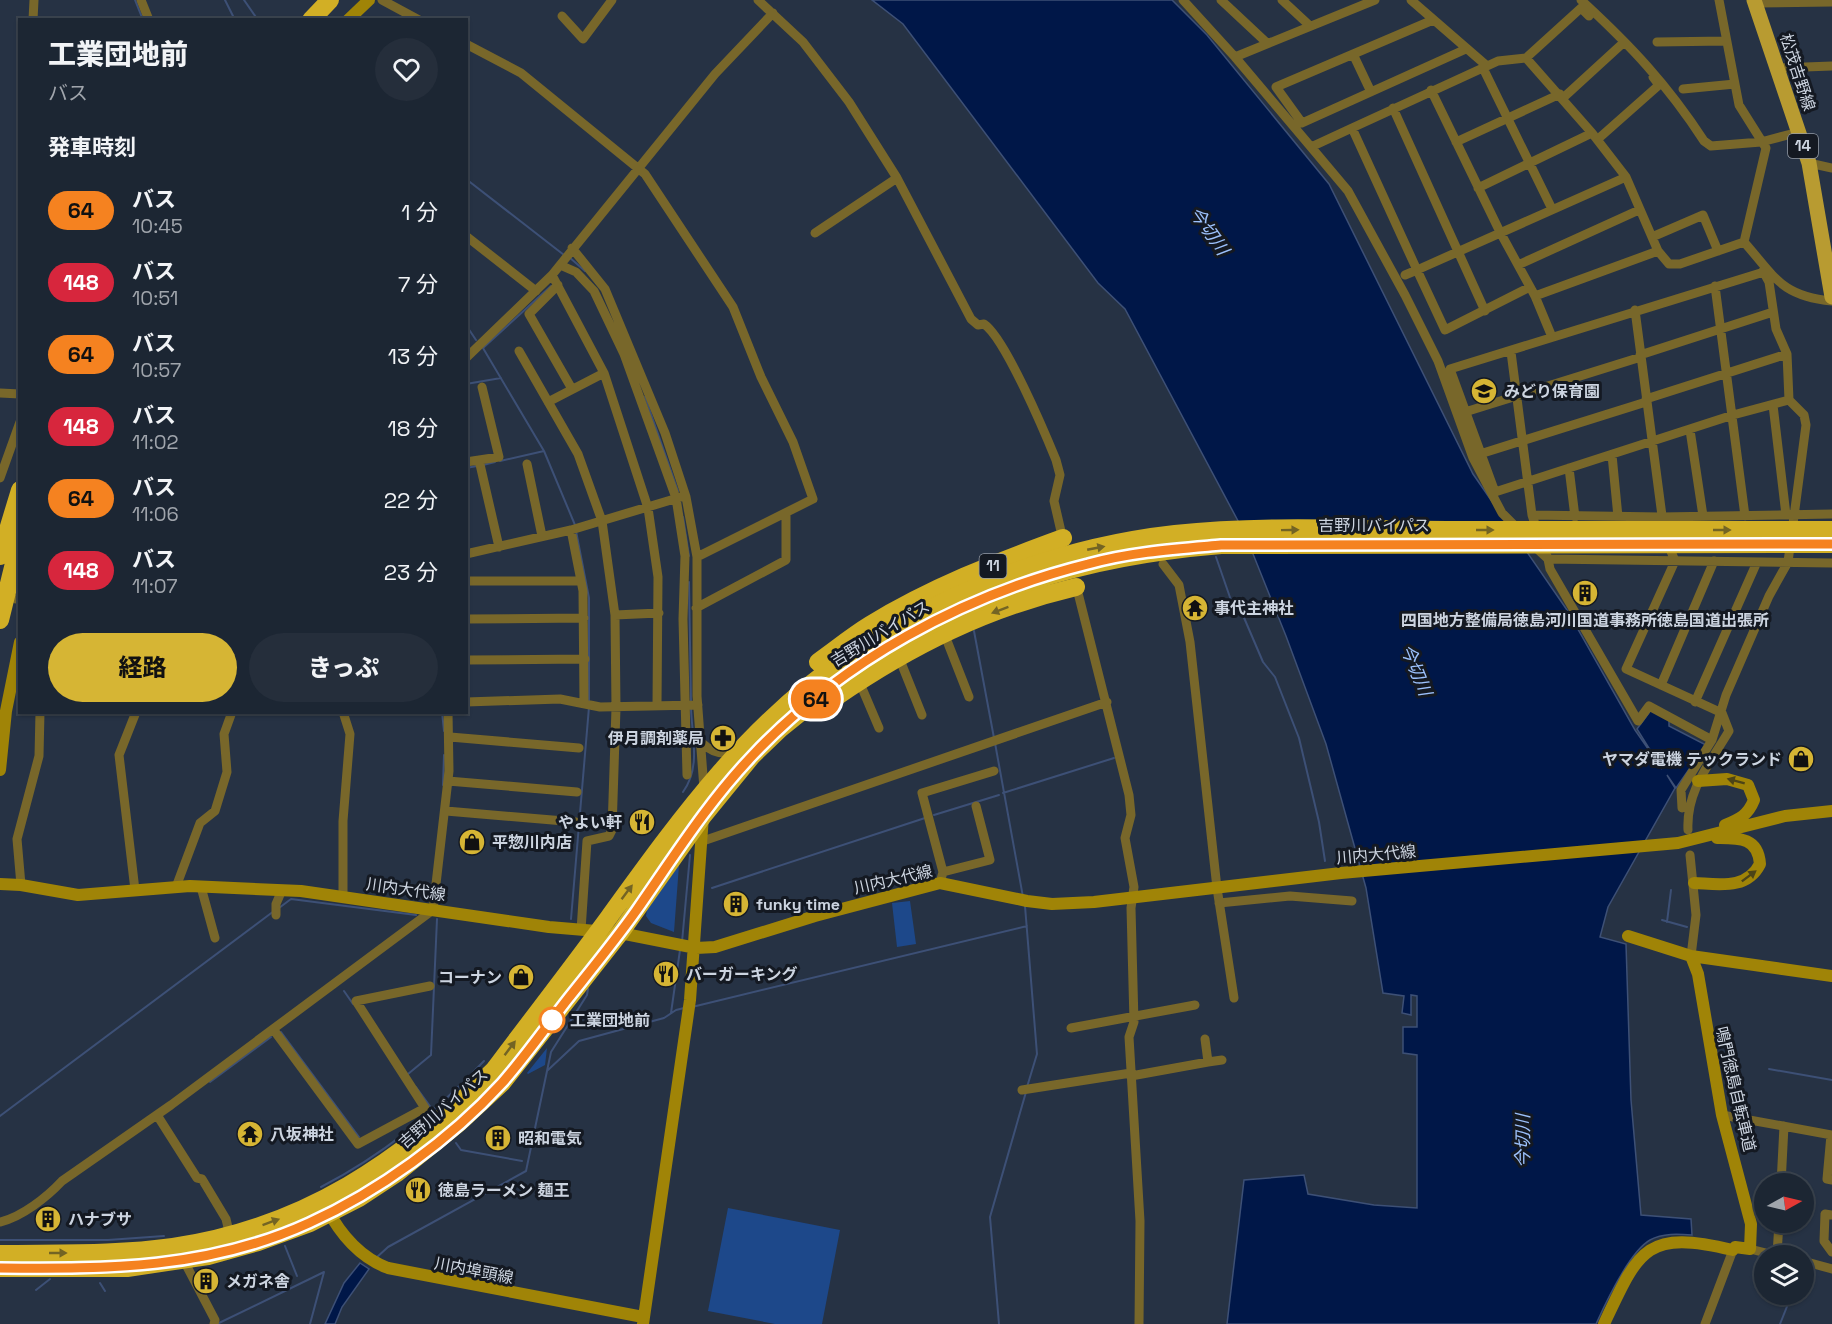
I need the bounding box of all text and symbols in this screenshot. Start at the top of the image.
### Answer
street label: 松茂吉野線 [1775,31,1820,113]
text: 工業団地前 [48,36,188,72]
button: heart [375,38,438,101]
text: バス [48,80,88,106]
text: 発車時刻 [48,133,136,161]
road number: 14 [1788,134,1818,158]
text: バス [132,185,176,213]
text: 64 [68,197,94,224]
text: 1 分 [401,198,438,226]
water label: 今切川 [1185,202,1235,261]
text: 10:45 [132,213,183,239]
text: バス [132,257,176,285]
text: 148 [63,269,99,296]
text: 7 分 [398,270,438,298]
text: 10:51 [132,285,178,311]
text: バス [132,329,176,357]
text: 64 [68,341,94,368]
text: 13 分 [388,342,438,370]
text: 10:57 [132,357,181,383]
school or university icon: みどり保育園 [1469,376,1499,406]
place label: みどり保育園 [1504,381,1600,402]
text: バス [132,401,176,429]
text: 148 [63,413,99,440]
text: 18 分 [387,414,438,442]
text: 11:02 [132,429,179,455]
text: バス [132,473,176,501]
text: 64 [68,485,94,512]
text: 22 分 [384,486,438,514]
text: 11:06 [132,501,179,527]
street label: 吉野川バイパス [1318,515,1430,536]
one-way arrow [1280,525,1299,535]
one-way arrow [1475,525,1494,535]
one-way arrow [1712,525,1731,535]
one-way arrow [1087,543,1106,552]
text: バス [132,545,176,573]
road number: 11 [980,554,1006,578]
text: 148 [63,557,99,584]
text: 23 分 [384,558,438,586]
text: 11:07 [132,573,178,599]
building icon: 四国地方整備局徳島河川国道事務所徳島国道出張所 [1570,578,1600,608]
temple icon: 事代主神社 [1180,593,1210,623]
street label: 吉野川バイパス [827,596,934,671]
place label: 事代主神社 [1214,598,1294,619]
one-way arrow [991,606,1009,615]
place label: 四国地方整備局徳島河川国道事務所徳島国道出張所 [1401,610,1769,631]
button: 経路 [48,633,237,702]
button: きっぷ [249,633,438,702]
water label: 今切川 [1396,640,1438,701]
line badge: 64 [789,680,843,718]
text: 64 [803,686,829,713]
pharmacy icon: 伊月調剤薬局 [708,723,738,753]
place label: 伊月調剤薬局 [607,728,704,749]
shop icon: ヤマダ電機 テックランド [1786,744,1816,774]
place label: ヤマダ電機 テックランド [1602,749,1782,770]
one-way arrow [1727,776,1745,786]
restaurant icon: やよい軒 [627,807,657,837]
place label: やよい軒 [558,812,622,833]
shop icon: 平惣川内店 [457,827,487,857]
place label: 平惣川内店 [492,832,572,853]
street label: 川内大代線 [1335,841,1417,868]
street label: 川内大代線 [852,860,934,899]
one-way arrow [1741,870,1757,882]
street label: 川内大代線 [365,874,447,905]
one-way arrow [621,885,633,900]
building icon: funky time [721,889,751,919]
place label: funky time [756,894,840,915]
restaurant icon: バーガーキング [651,959,681,989]
shop icon: コーナン [506,962,536,992]
place label: バーガーキング [686,964,798,985]
place label: コーナン [438,967,502,988]
marker: 工業団地前 [539,1007,565,1033]
place label: 工業団地前 [570,1010,650,1031]
street label: 鳴門徳島自転車道 [1711,1024,1760,1154]
one-way arrow [504,1041,516,1056]
street label: 吉野川バイパス [394,1064,492,1153]
water label: 今切川 [1511,1112,1534,1168]
temple icon: 八坂神社 [235,1119,265,1149]
building icon: 昭和電気 [483,1123,513,1153]
place label: 八坂神社 [270,1124,334,1145]
place label: 昭和電気 [518,1128,582,1149]
north arrow [1754,1173,1814,1233]
map controls [1754,1173,1814,1305]
restaurant icon: 徳島ラーメン 麺王 [403,1175,433,1205]
place label: 徳島ラーメン 麺王 [438,1180,569,1201]
building icon: ハナブサ [33,1204,63,1234]
place label: ハナブサ [68,1209,132,1230]
one-way arrow [262,1217,280,1227]
button: layers [1754,1245,1814,1305]
one-way arrow [49,1249,68,1258]
street label: 川内埠頭線 [433,1253,515,1288]
building icon: メガネ舎 [191,1266,221,1296]
place label: メガネ舎 [226,1271,290,1292]

